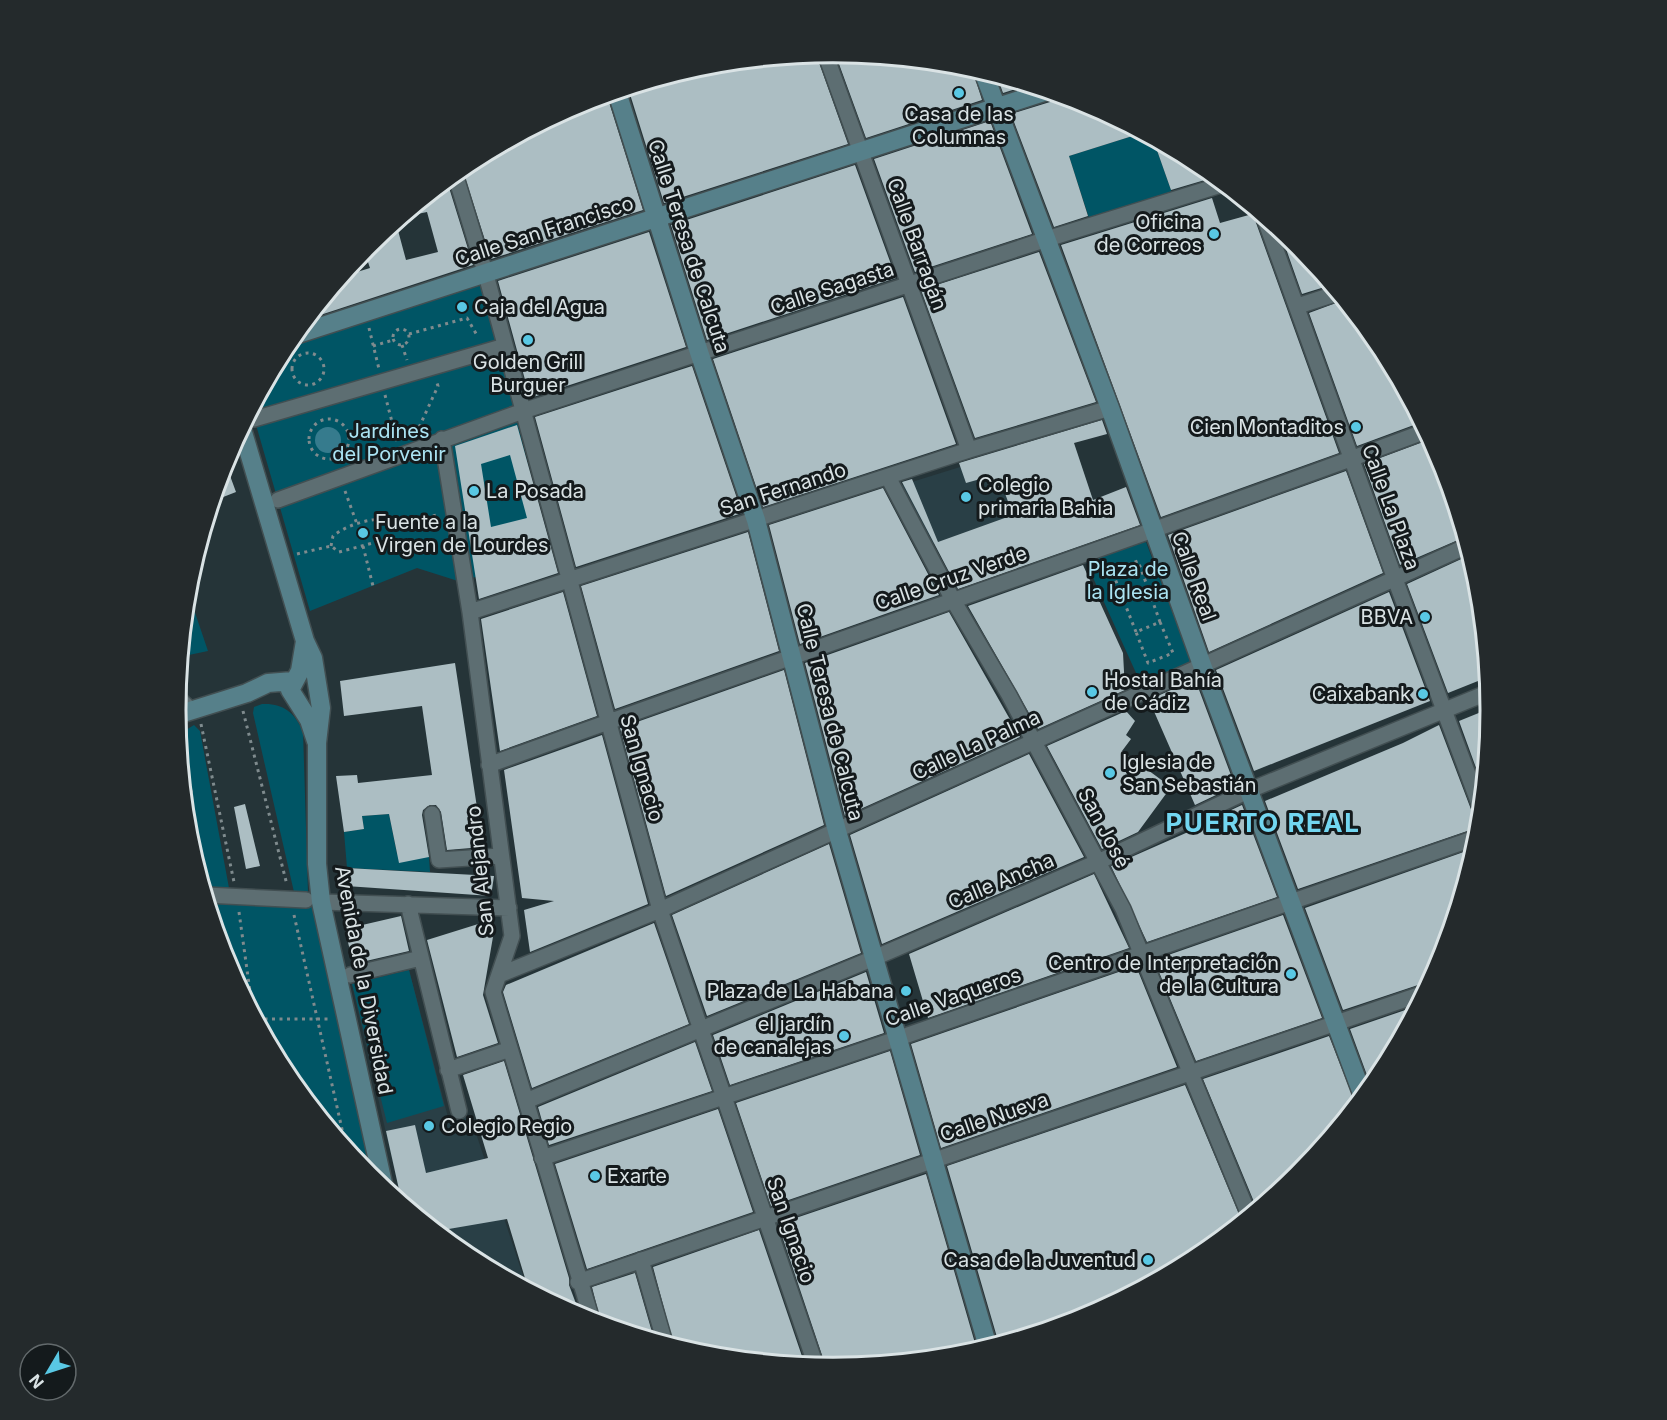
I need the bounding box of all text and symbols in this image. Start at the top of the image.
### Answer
marker: Casa de las Columnas [952,86,966,100]
place label: Casa de las Columnas [904,102,1014,149]
street label: Calle Teresa de Calcuta [643,136,735,356]
street label: Calle Barragán [882,175,952,313]
street label: Calle San Francisco [452,191,636,271]
place label: Oficina de Correos [1097,210,1202,257]
marker: Oficina de Correos [1207,227,1221,241]
street label: Calle Sagasta [767,257,897,319]
place label: Caja del Agua [474,295,605,319]
marker: Caja del Agua [455,300,469,314]
marker: Golden Grill Burguer [521,333,535,347]
place label: Golden Grill Burguer [473,350,583,397]
place label: Cien Montaditos [1190,415,1344,439]
park label: Jardínes del Porvenir [332,419,446,466]
marker: Cien Montaditos [1349,420,1363,434]
street label: Calle La Plaza [1357,441,1425,573]
street label: San Fernando [717,457,849,521]
place label: Colegio primaria Bahia [978,473,1113,520]
place label: La Posada [486,479,584,503]
marker: La Posada [467,484,481,498]
marker: Colegio primaria Bahia [959,490,973,504]
place label: Fuente a la Virgen de Lourdes [375,510,549,557]
marker: Fuente a la Virgen de Lourdes [356,526,370,540]
street label: Calle Real [1167,528,1221,624]
street label: Calle Cruz Verde [872,541,1030,615]
park label: Plaza de la Iglesia [1087,557,1169,604]
street label: Calle Teresa de Calcuta [791,601,869,823]
place label: BBVA [1361,605,1413,629]
marker: BBVA [1418,610,1432,624]
place label: Hostal Bahía de Cádiz [1104,668,1222,715]
place label: Caixabank [1312,682,1411,706]
marker: Hostal Bahía de Cádiz [1085,685,1099,699]
marker: Caixabank [1416,687,1430,701]
street label: Calle La Palma [908,705,1044,785]
street label: San Ignacio [615,712,669,824]
place label: Iglesia de San Sebastián [1122,750,1257,797]
marker: Iglesia de San Sebastián [1103,766,1117,780]
street label: San José [1073,784,1135,872]
street label: San Alejandro [461,805,499,937]
district label: PUERTO REAL [1166,807,1360,838]
street label: Calle Ancha [944,848,1058,914]
street label: Avenida de la Diversidad [330,864,398,1096]
place label: Centro de Interpretación de la Cultura [1048,951,1279,998]
street label: Calle Vaqueros [882,962,1024,1032]
marker: Centro de Interpretación de la Cultura [1284,967,1298,981]
place label: Plaza de La Habana [707,979,894,1003]
marker: Plaza de La Habana [899,984,913,998]
place label: el jardín de canalejas [713,1012,832,1059]
marker: el jardín de canalejas [837,1029,851,1043]
street label: Calle Nueva [937,1087,1051,1147]
place label: Colegio Regio [441,1114,572,1138]
marker: Colegio Regio [422,1119,436,1133]
place label: Exarte [607,1164,667,1188]
marker: Exarte [588,1169,602,1183]
street label: San Ignacio [762,1174,820,1286]
place label: Casa de la Juventud [943,1248,1136,1272]
marker: Casa de la Juventud [1141,1253,1155,1267]
north arrow [18,1342,78,1402]
text: N [25,1370,48,1392]

